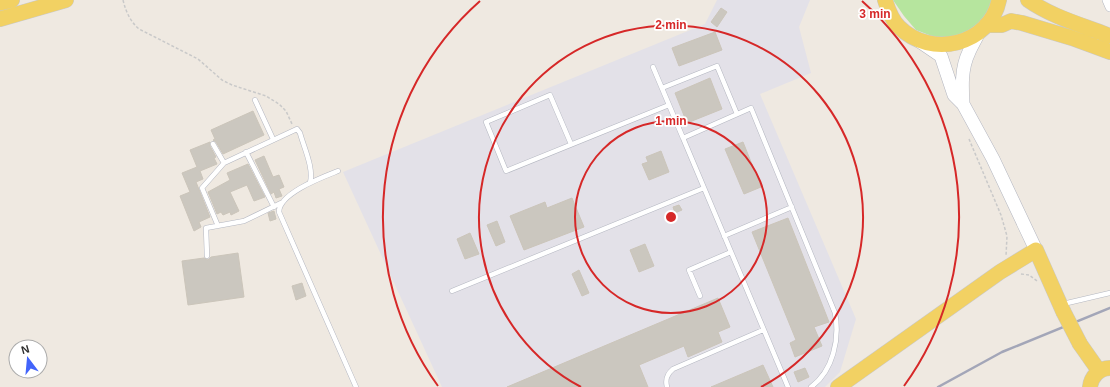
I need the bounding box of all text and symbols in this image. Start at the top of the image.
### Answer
text: 3 min [859,7,891,21]
text: 2 min [655,18,687,32]
text: 1 min [655,114,687,128]
centre of rings [664,210,678,224]
north arrow [8,339,48,379]
text: N [20,343,31,356]

